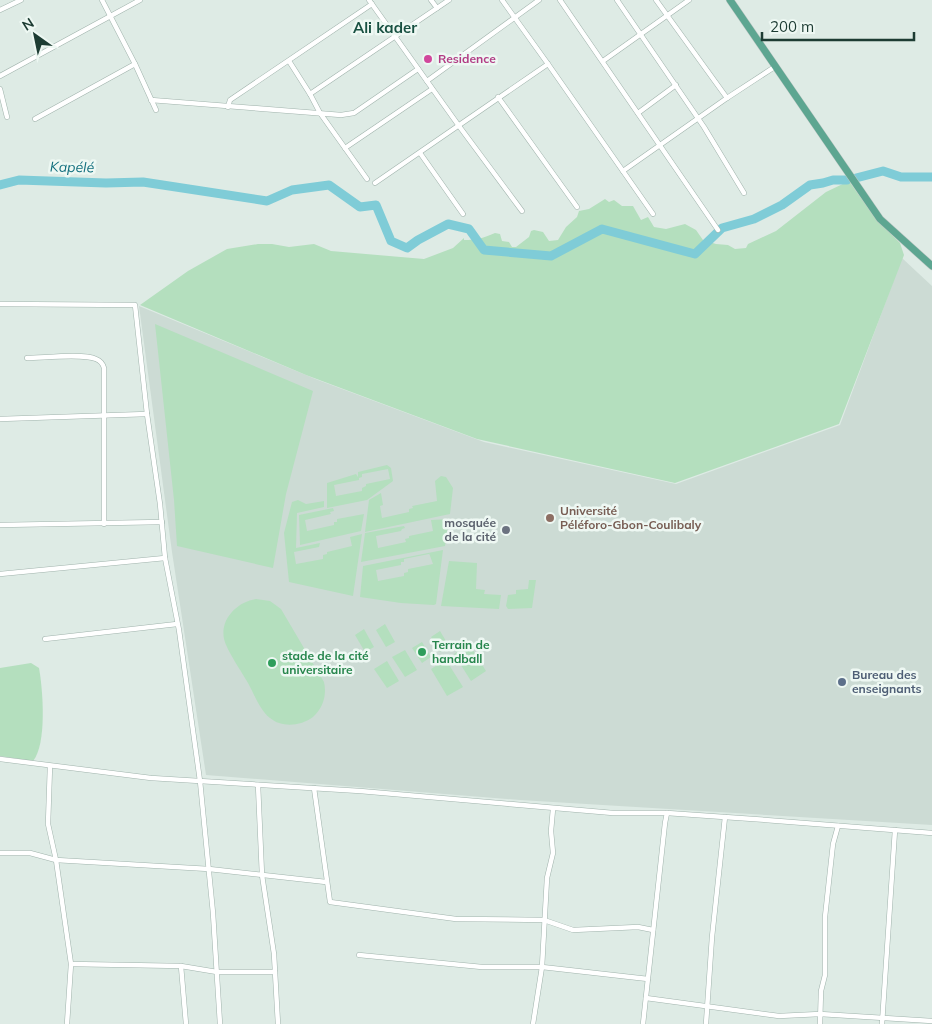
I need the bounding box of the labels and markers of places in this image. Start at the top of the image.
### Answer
place label: Residence [438,51,496,66]
marker: Residence [422,53,434,65]
place label: Université Péléforo-Gbon-Coulibaly [560,503,702,532]
marker: Université Péléforo-Gbon-Coulibaly [544,512,556,524]
place label: mosquée de la cité [444,515,496,544]
marker: mosquée de la cité [500,524,512,536]
place label: Terrain de handball [432,637,490,666]
marker: Terrain de handball [416,646,428,658]
place label: stade de la cité universitaire [282,648,369,677]
marker: stade de la cité universitaire [266,657,278,669]
place label: Bureau des enseignants [852,667,921,696]
marker: Bureau des enseignants [836,676,848,688]

